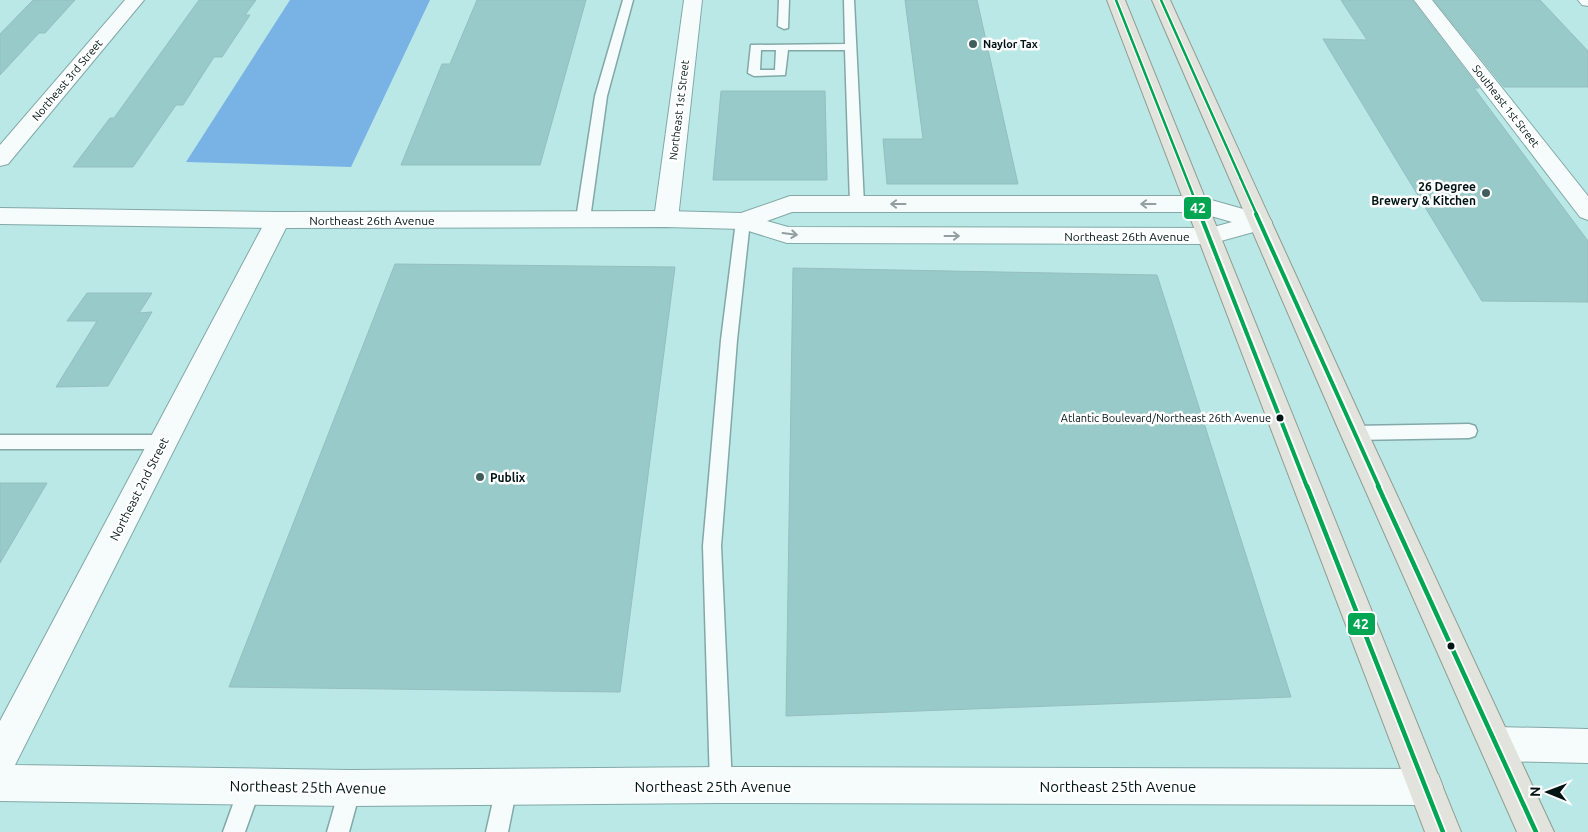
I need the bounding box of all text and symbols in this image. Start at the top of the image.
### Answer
street label: Northeast 3rd Street [29,36,105,123]
marker: Naylor Tax [967,38,979,50]
place label: Naylor Tax [983,38,1038,50]
street label: Northeast 1st Street [667,59,691,161]
street label: Southeast 1st Street [1470,63,1542,150]
place label: 26 Degree Brewery & Kitchen [1371,180,1476,207]
marker: 26 Degree Brewery & Kitchen [1480,187,1492,199]
line badge: 42 [1183,196,1212,220]
one-way arrow [890,199,906,209]
one-way arrow [1140,199,1156,209]
text: 42 [1190,200,1206,216]
street label: Northeast 26th Avenue [309,214,435,227]
one-way arrow [781,229,797,239]
street label: Northeast 26th Avenue [1064,230,1190,243]
one-way arrow [944,231,960,241]
place label: Atlantic Boulevard/Northeast 26th Avenue [1061,412,1271,424]
marker: Atlantic Boulevard/Northeast 26th Avenue [1275,413,1285,423]
street label: Northeast 2nd Street [107,435,171,543]
marker: Publix [474,471,486,483]
place label: Publix [490,471,526,484]
line badge: 42 [1347,612,1376,636]
text: 42 [1353,616,1369,632]
unlabelled marker [1446,641,1456,651]
north arrow [1523,767,1573,817]
street label: Northeast 25th Avenue [229,777,387,797]
street label: Northeast 25th Avenue [635,778,791,795]
street label: Northeast 25th Avenue [1040,778,1196,795]
text: N [1527,786,1543,797]

